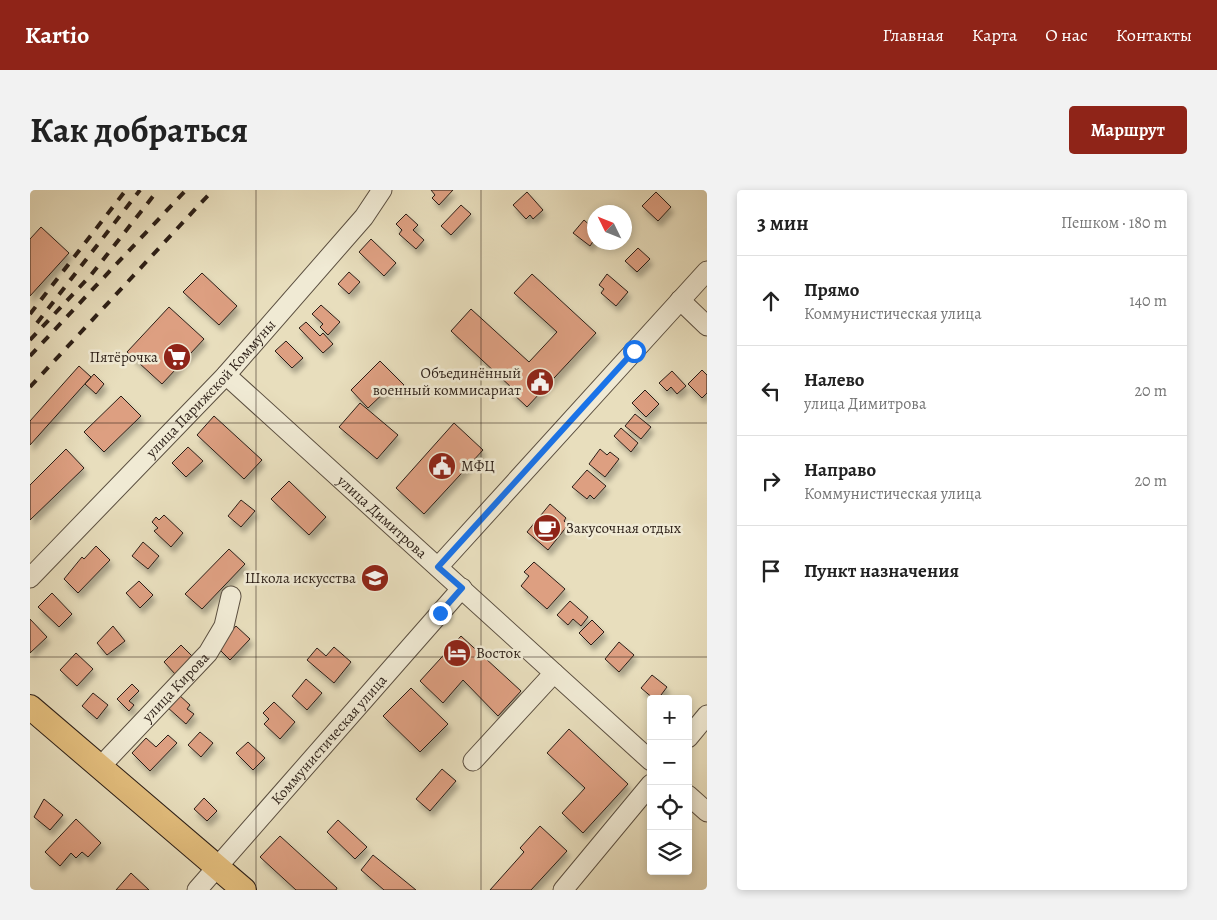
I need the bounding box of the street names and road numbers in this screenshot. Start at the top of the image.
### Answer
street label: улица Парижской Коммуны [141,315,280,463]
street label: улица Димитрова [332,470,431,563]
street label: улица Кирова [137,648,214,727]
street label: Коммунистическая улица [266,670,391,809]

